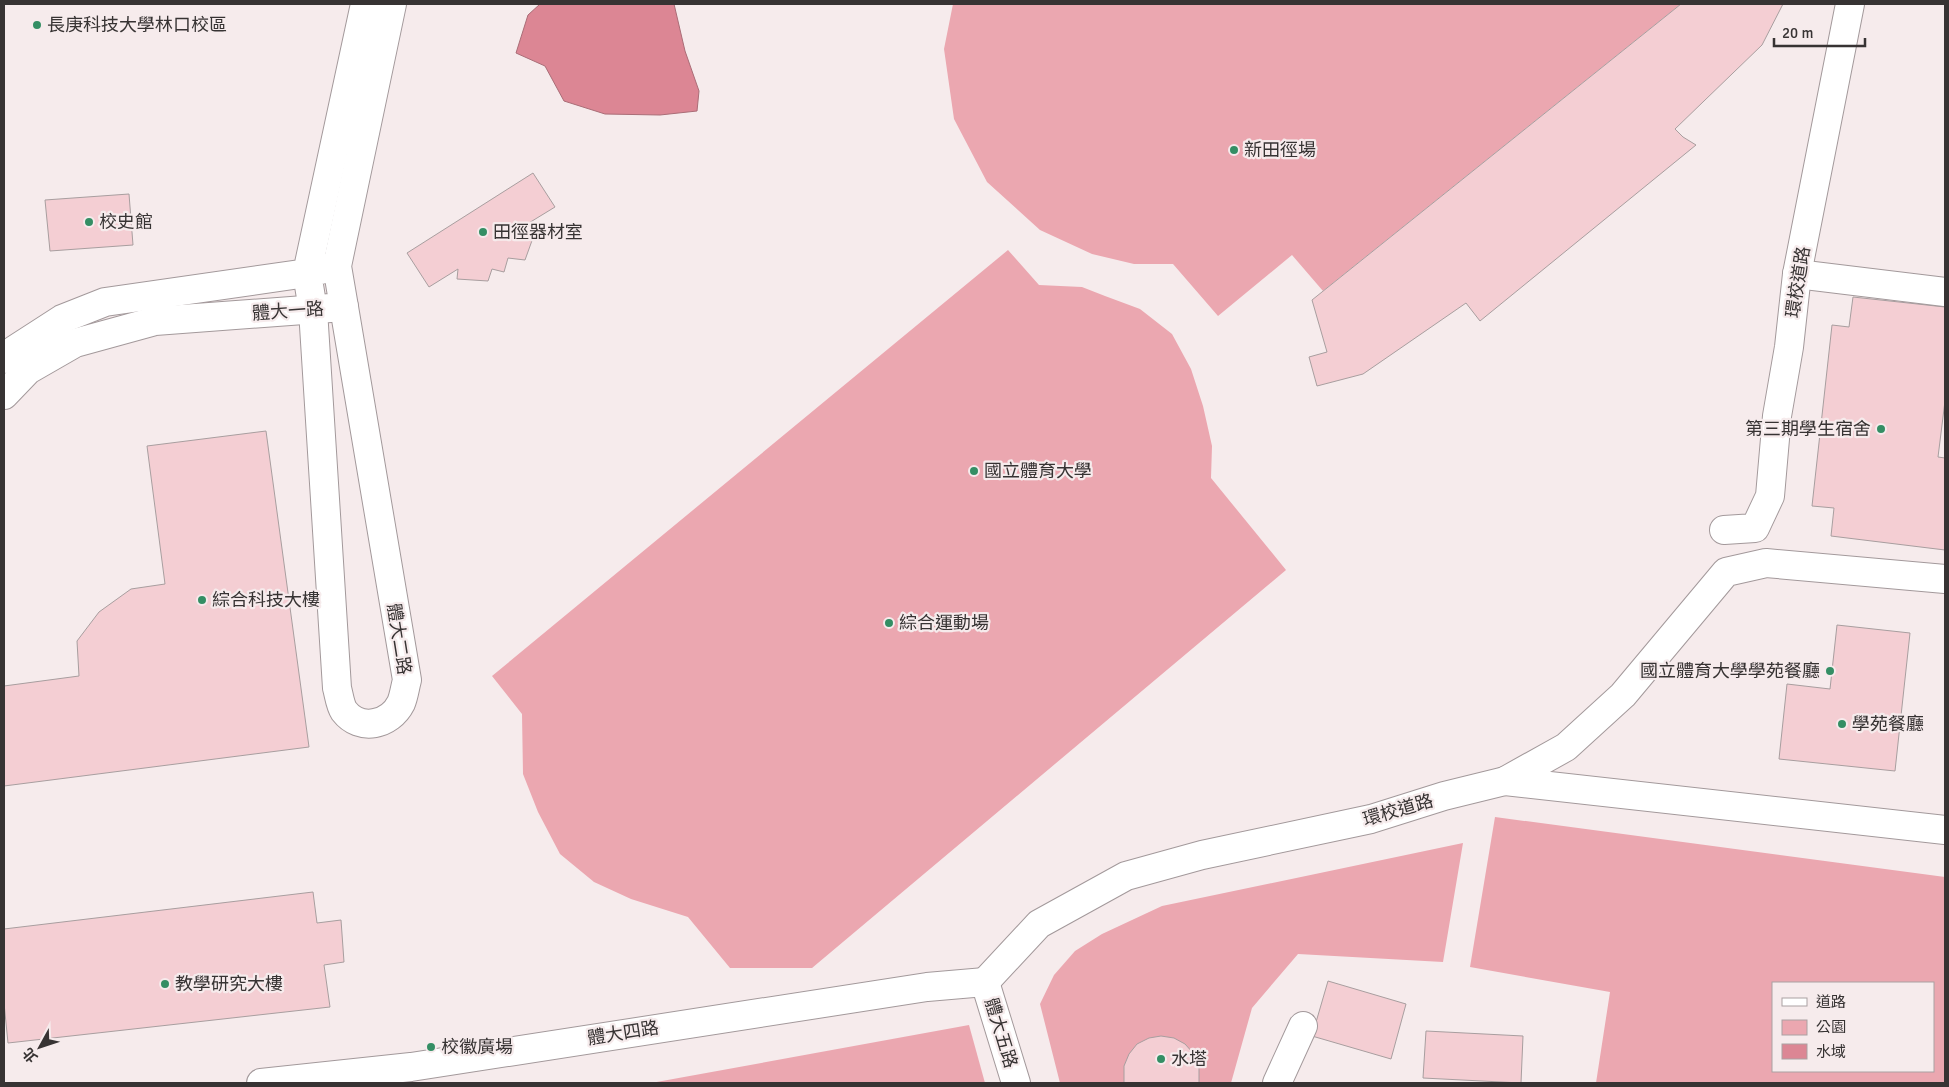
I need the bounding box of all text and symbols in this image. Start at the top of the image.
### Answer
place label: 長庚科技大學林口校區 [47,14,227,36]
scale bar [1774,15,1865,47]
marker: 長庚科技大學林口校區 [31,19,43,31]
text: 20 m [1782,24,1813,42]
place label: 新田徑場 [1244,139,1316,161]
marker: 新田徑場 [1228,144,1240,156]
place label: 校史館 [99,211,153,233]
marker: 校史館 [83,216,95,228]
place label: 田徑器材室 [493,221,583,243]
marker: 田徑器材室 [477,226,489,238]
street label: 環校道路 [1782,245,1814,319]
street label: 體大一路 [251,298,325,324]
place label: 第三期學生宿舍 [1745,418,1871,440]
marker: 第三期學生宿舍 [1875,423,1887,435]
place label: 國立體育大學 [984,460,1092,482]
marker: 國立體育大學 [968,465,980,477]
place label: 綜合科技大樓 [212,589,320,611]
marker: 綜合科技大樓 [196,594,208,606]
street label: 體大二路 [383,602,415,676]
place label: 綜合運動場 [899,612,989,634]
marker: 綜合運動場 [883,617,895,629]
place label: 國立體育大學學苑餐廳 [1640,660,1820,682]
marker: 國立體育大學學苑餐廳 [1824,665,1836,677]
place label: 學苑餐廳 [1852,713,1924,735]
marker: 學苑餐廳 [1836,718,1848,730]
street label: 環校道路 [1360,790,1436,830]
place label: 教學研究大樓 [175,973,283,995]
marker: 教學研究大樓 [159,978,171,990]
legend [1772,982,1934,1072]
text: 道路 [1816,993,1846,1011]
street label: 體大五路 [980,995,1022,1071]
street label: 體大四路 [586,1017,660,1049]
text: 公園 [1816,1018,1846,1036]
north arrow [15,1022,65,1072]
place label: 校徽廣場 [441,1036,513,1058]
marker: 校徽廣場 [425,1041,437,1053]
text: 水域 [1816,1043,1846,1061]
text: 北 [19,1044,41,1066]
place label: 水塔 [1171,1048,1207,1070]
marker: 水塔 [1155,1053,1167,1065]

